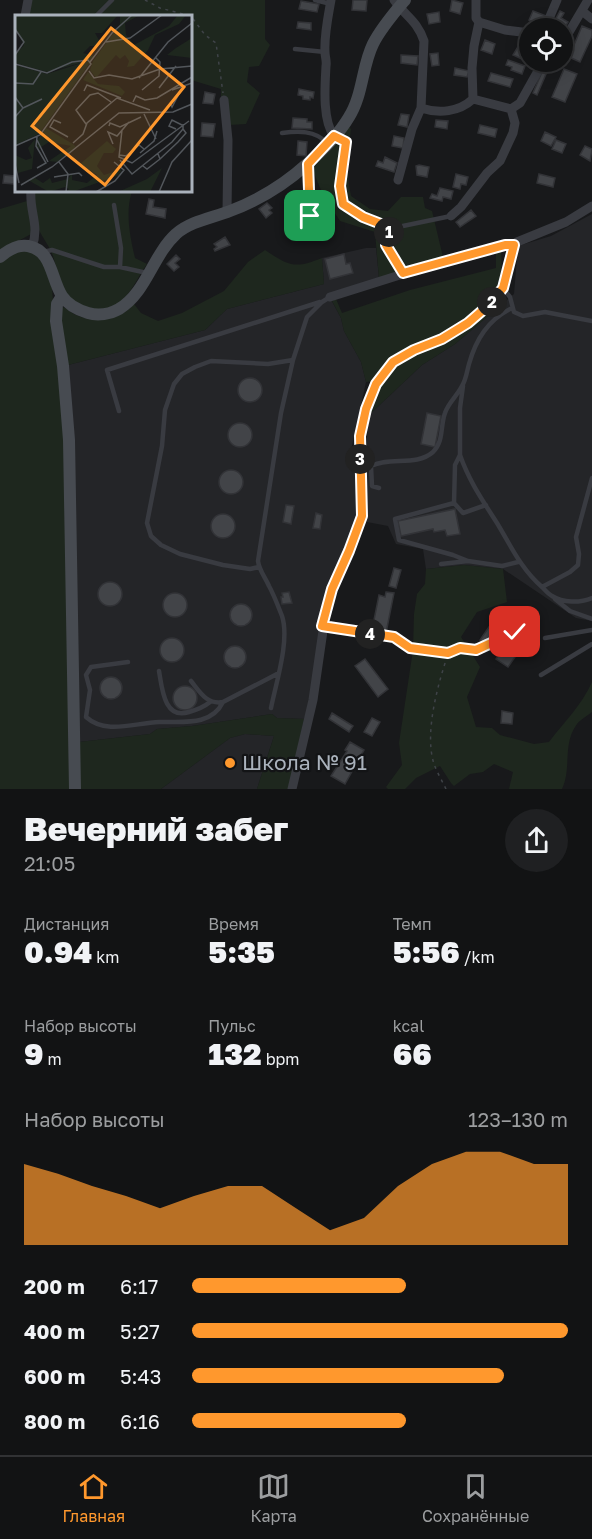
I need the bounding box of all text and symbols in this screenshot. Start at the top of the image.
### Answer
inset map [15,15,192,192]
map controls [519,18,573,72]
button: locate [519,18,573,72]
pin [284,190,335,241]
icon: arrive [293,199,326,232]
pin: 1 [374,217,404,247]
text: 1 [385,222,393,242]
pin: 2 [477,287,507,317]
text: 2 [487,292,497,312]
pin: 3 [345,444,375,474]
text: 3 [355,449,365,469]
pin [489,606,540,657]
icon: check [498,615,531,648]
pin: 4 [355,619,385,649]
text: 4 [365,624,375,644]
place label: Школа № 91 [242,749,367,775]
marker: Школа № 91 [223,756,237,770]
text: Вечерний забег [24,809,289,848]
button: share [505,809,568,872]
text: 21:05 [24,851,75,875]
text: Дистанция [24,914,109,934]
text: Время [208,914,259,934]
text: Темп [393,914,432,934]
text: 0.94 [24,934,92,970]
text: 5:35 [208,934,275,970]
text: 5:56 [393,934,460,970]
text: km [92,947,119,967]
text: /km [460,947,495,967]
text: Набор высоты [24,1016,137,1036]
text: Пульс [208,1016,256,1036]
text: kcal [393,1016,424,1036]
text: 9 [24,1036,44,1072]
text: 132 [208,1036,262,1072]
text: 66 [393,1036,432,1072]
text: m [44,1049,62,1069]
text: bpm [262,1049,300,1069]
text: Набор высоты [24,1107,165,1131]
text: 123–130 m [468,1107,568,1131]
text: 200 m [24,1274,85,1298]
text: 6:17 [120,1274,158,1298]
text: 400 m [24,1319,85,1343]
text: 5:27 [120,1319,160,1343]
text: 600 m [24,1364,85,1388]
text: 5:43 [120,1364,162,1388]
text: 800 m [24,1409,85,1433]
text: 6:16 [120,1409,160,1433]
tab: Главная [63,1470,125,1526]
tab: Карта [250,1470,297,1526]
tab: Сохранённые [422,1470,529,1526]

